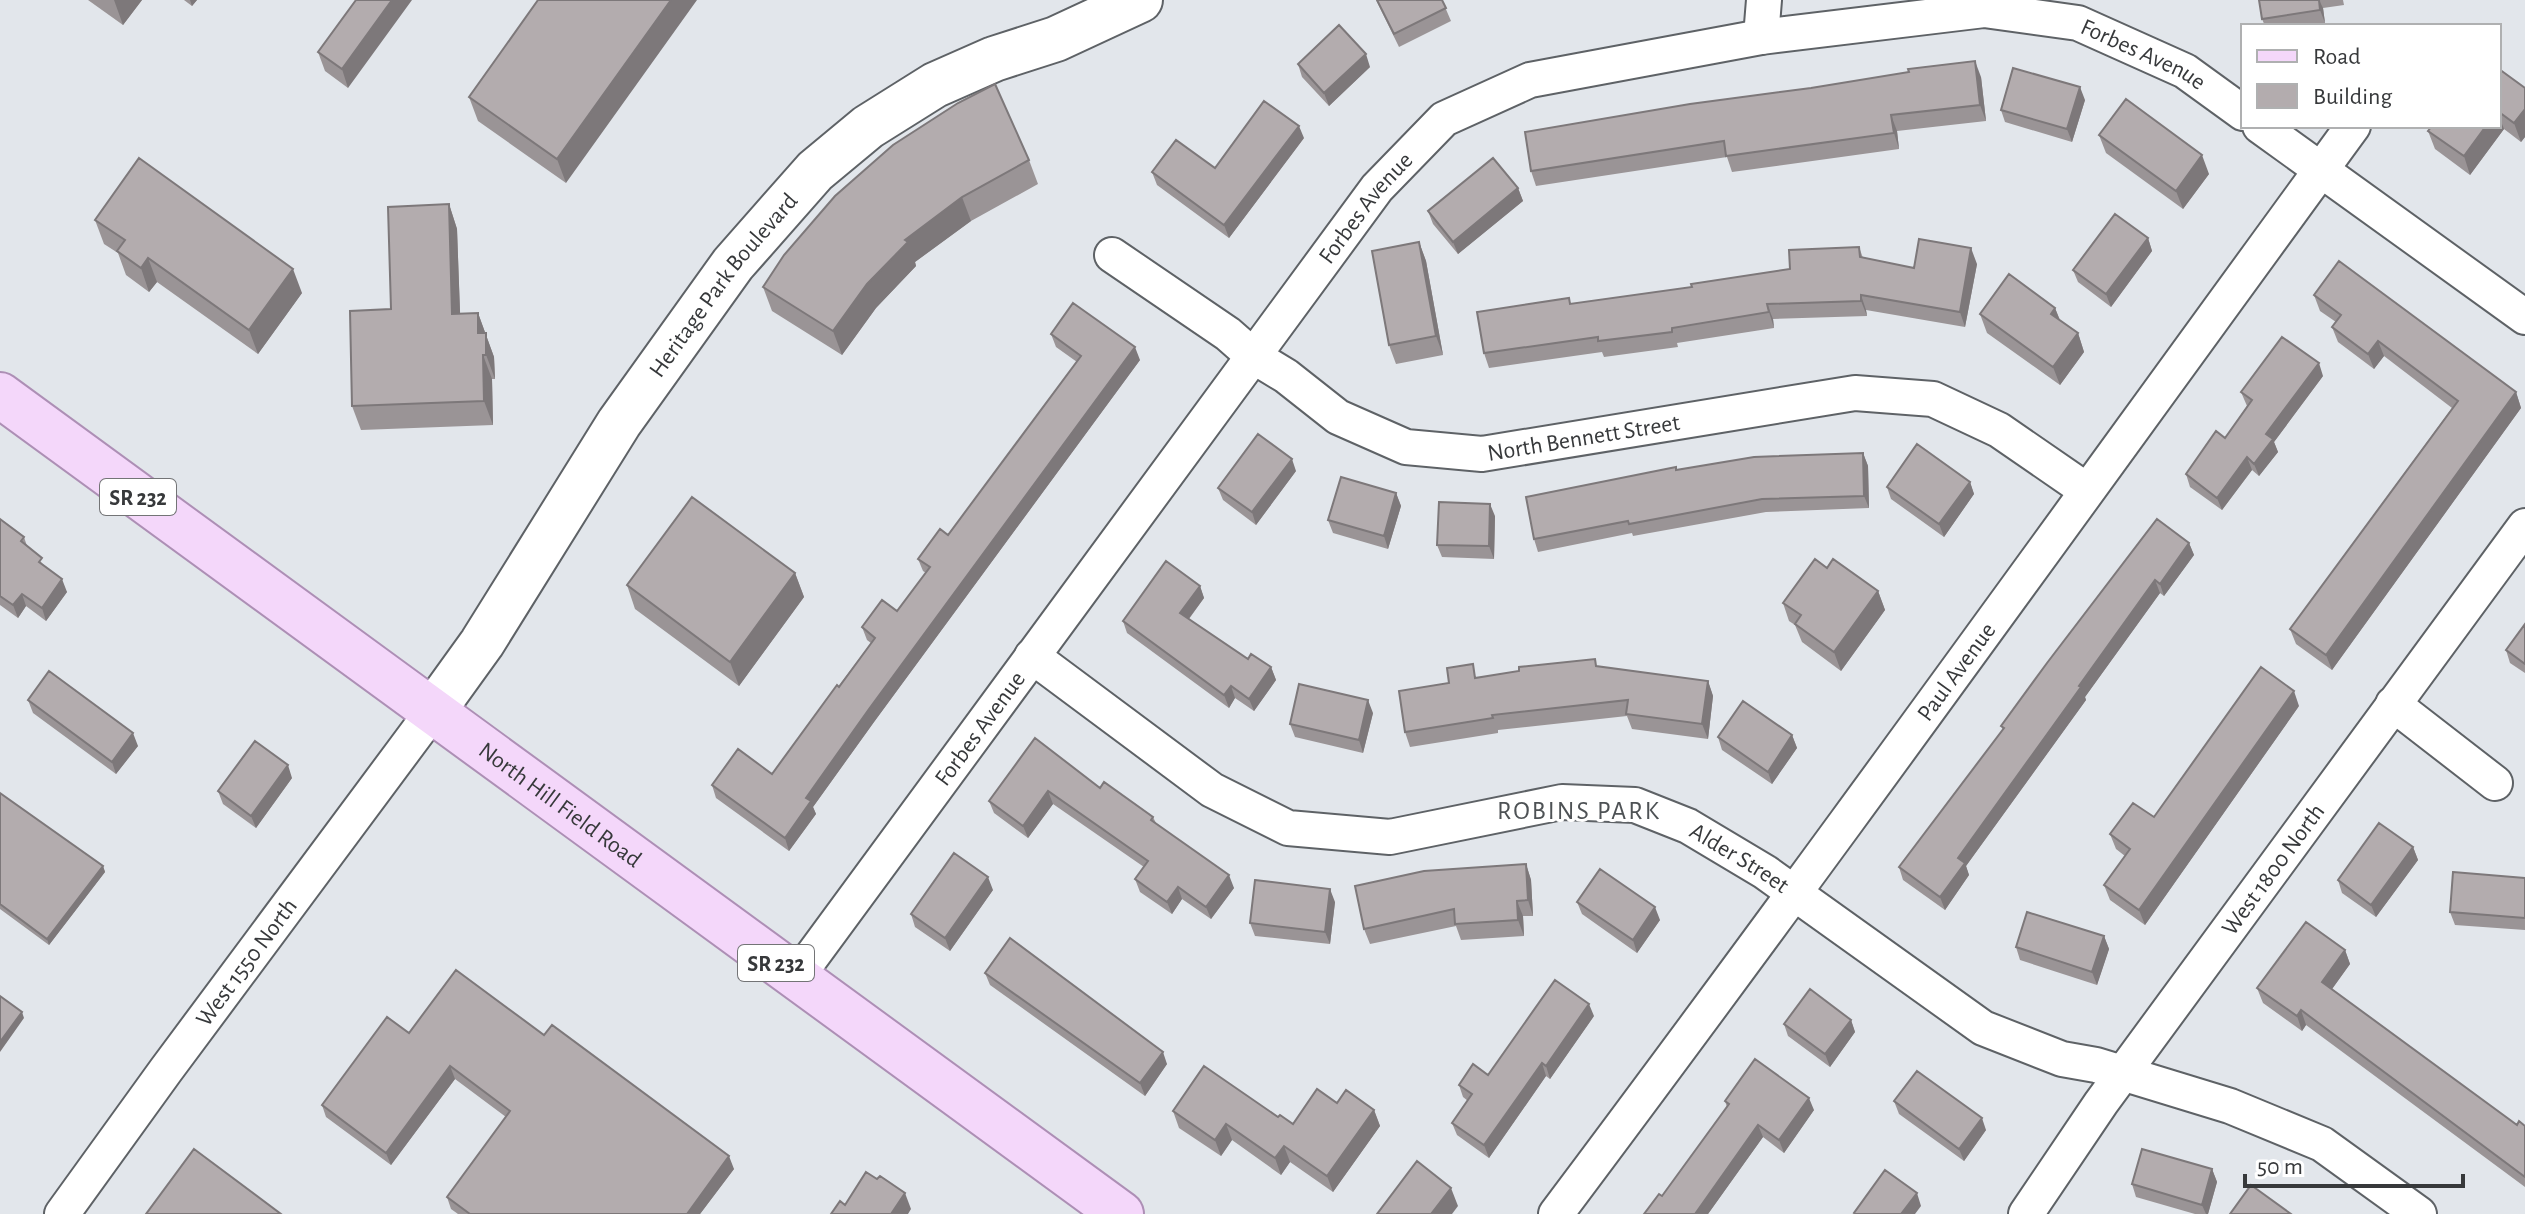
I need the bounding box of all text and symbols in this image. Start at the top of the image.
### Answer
street label: Forbes Avenue [2077,15,2210,95]
legend [2241,24,2501,128]
text: Road [2313,45,2361,69]
text: Building [2313,85,2392,109]
street label: Forbes Avenue [1315,148,1418,268]
street label: Heritage Park Boulevard [645,189,803,382]
street label: North Bennett Street [1486,411,1682,466]
road number: SR 232 [100,479,176,515]
street label: Paul Avenue [1913,619,2000,726]
street label: Forbes Avenue [931,667,1030,790]
street label: North Hill Field Road [474,738,646,872]
district label: ROBINS PARK [1497,798,1661,824]
street label: West 1800 North [2218,800,2330,940]
street label: Alder Street [1685,819,1793,898]
street label: West 1550 North [192,894,302,1031]
road number: SR 232 [738,945,814,981]
scale bar [2245,1138,2463,1188]
text: 50 m [2257,1155,2303,1179]

